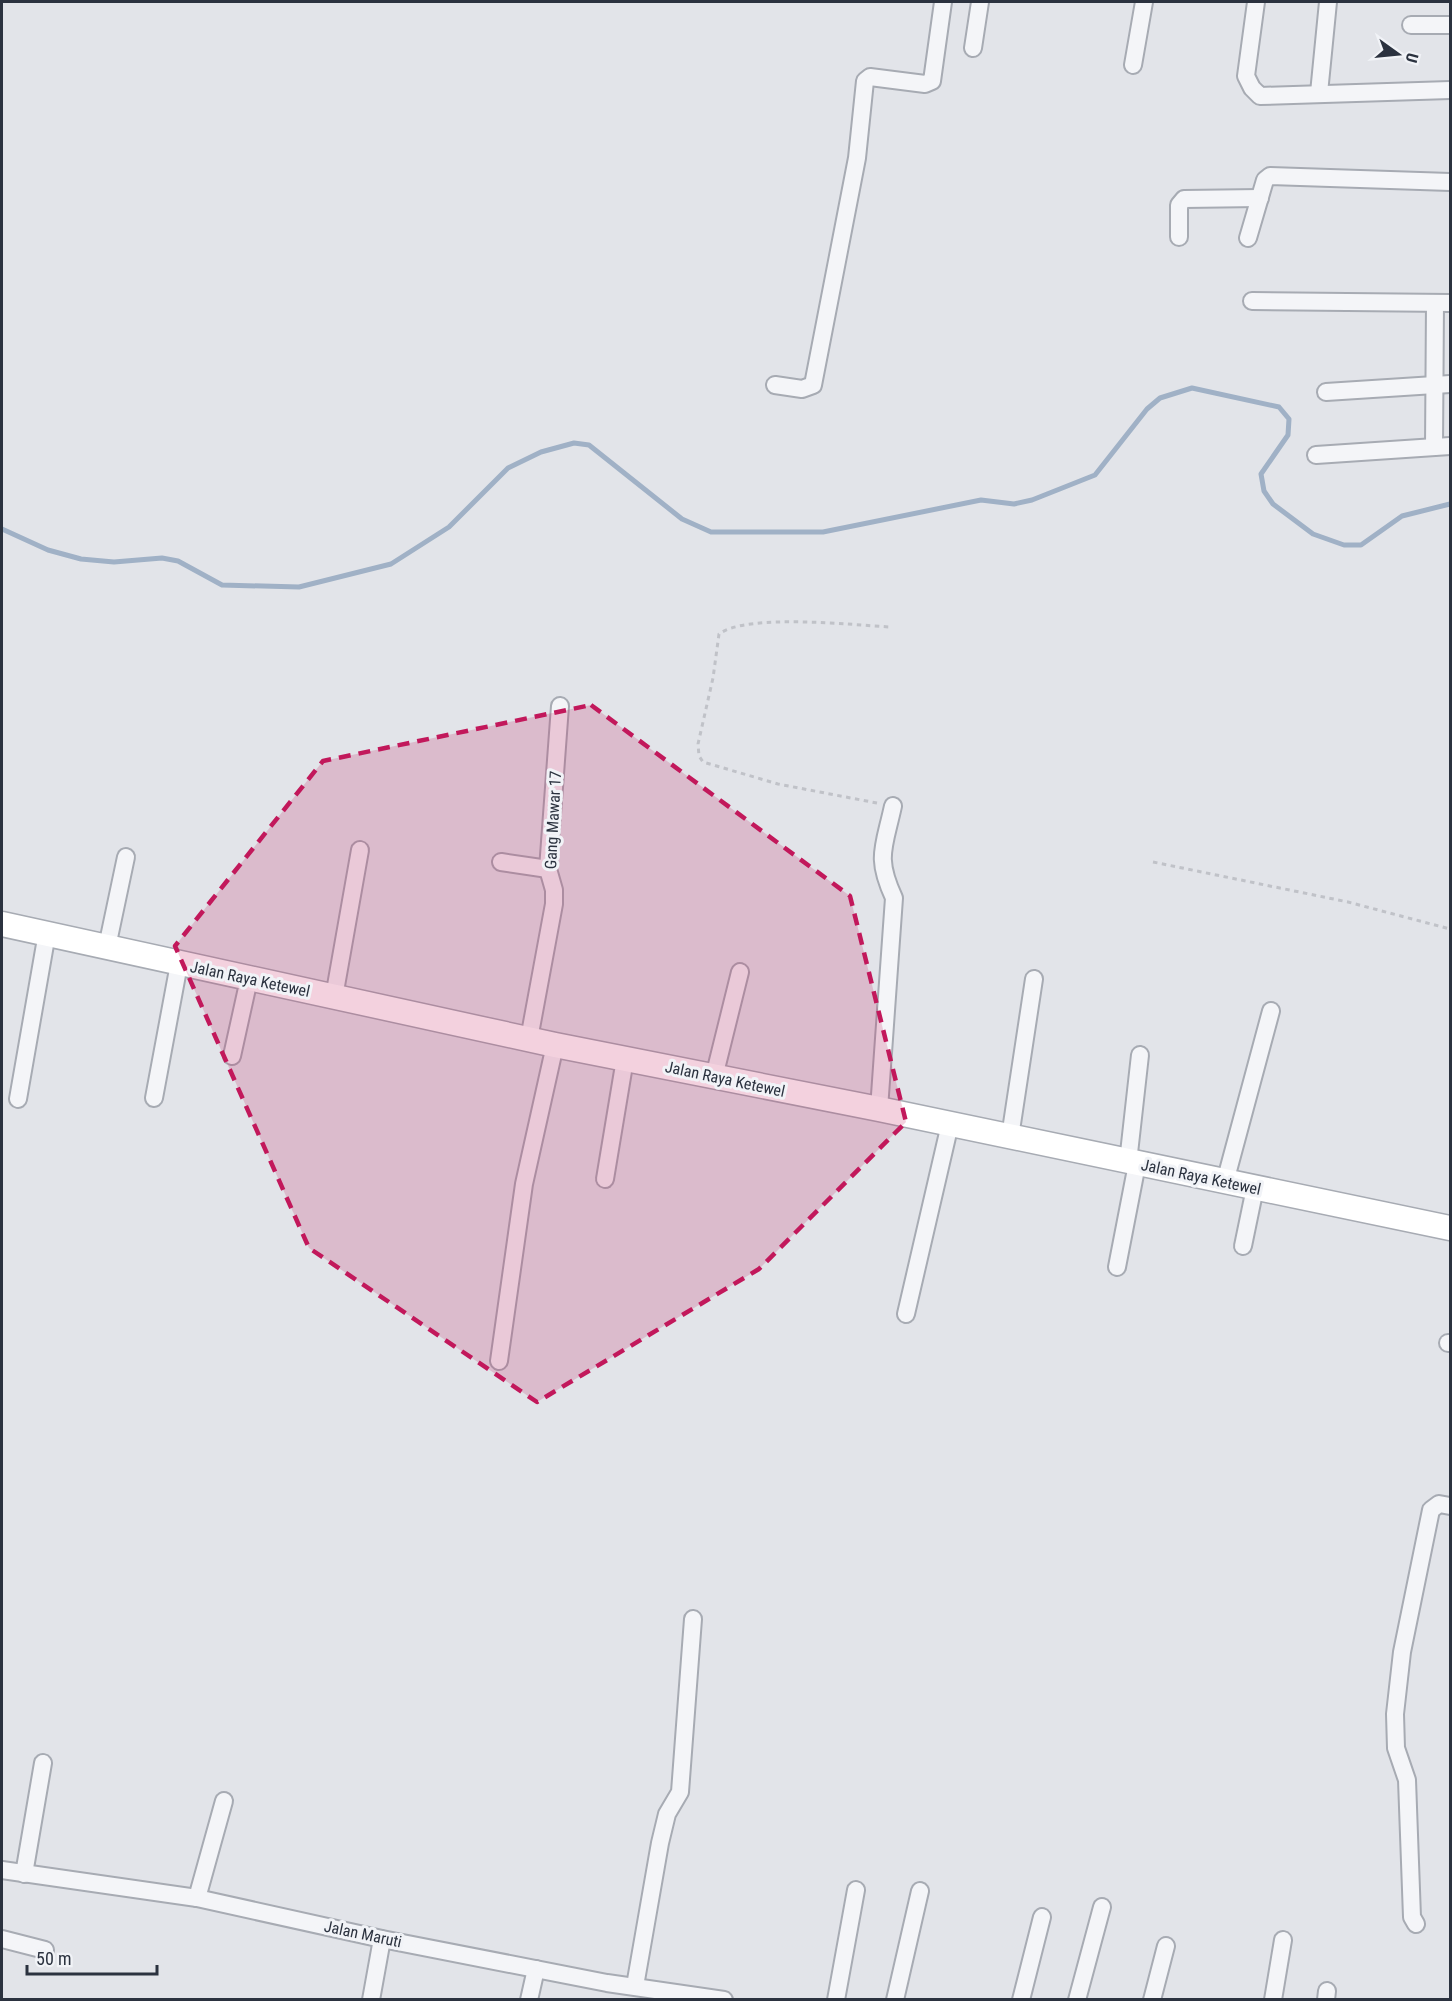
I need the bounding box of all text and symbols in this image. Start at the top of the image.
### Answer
north arrow [1368,24,1428,84]
text: U [1402,51,1422,65]
street label: Gang Mawar 17 [541,770,565,870]
street label: Jalan Raya Ketewel [188,957,312,1001]
street label: Jalan Raya Ketewel [663,1057,787,1101]
street label: Jalan Raya Ketewel [1139,1155,1263,1199]
street label: Jalan Maruti [322,1917,404,1951]
scale bar [27,1938,158,1976]
text: 50 m [36,1948,71,1969]

